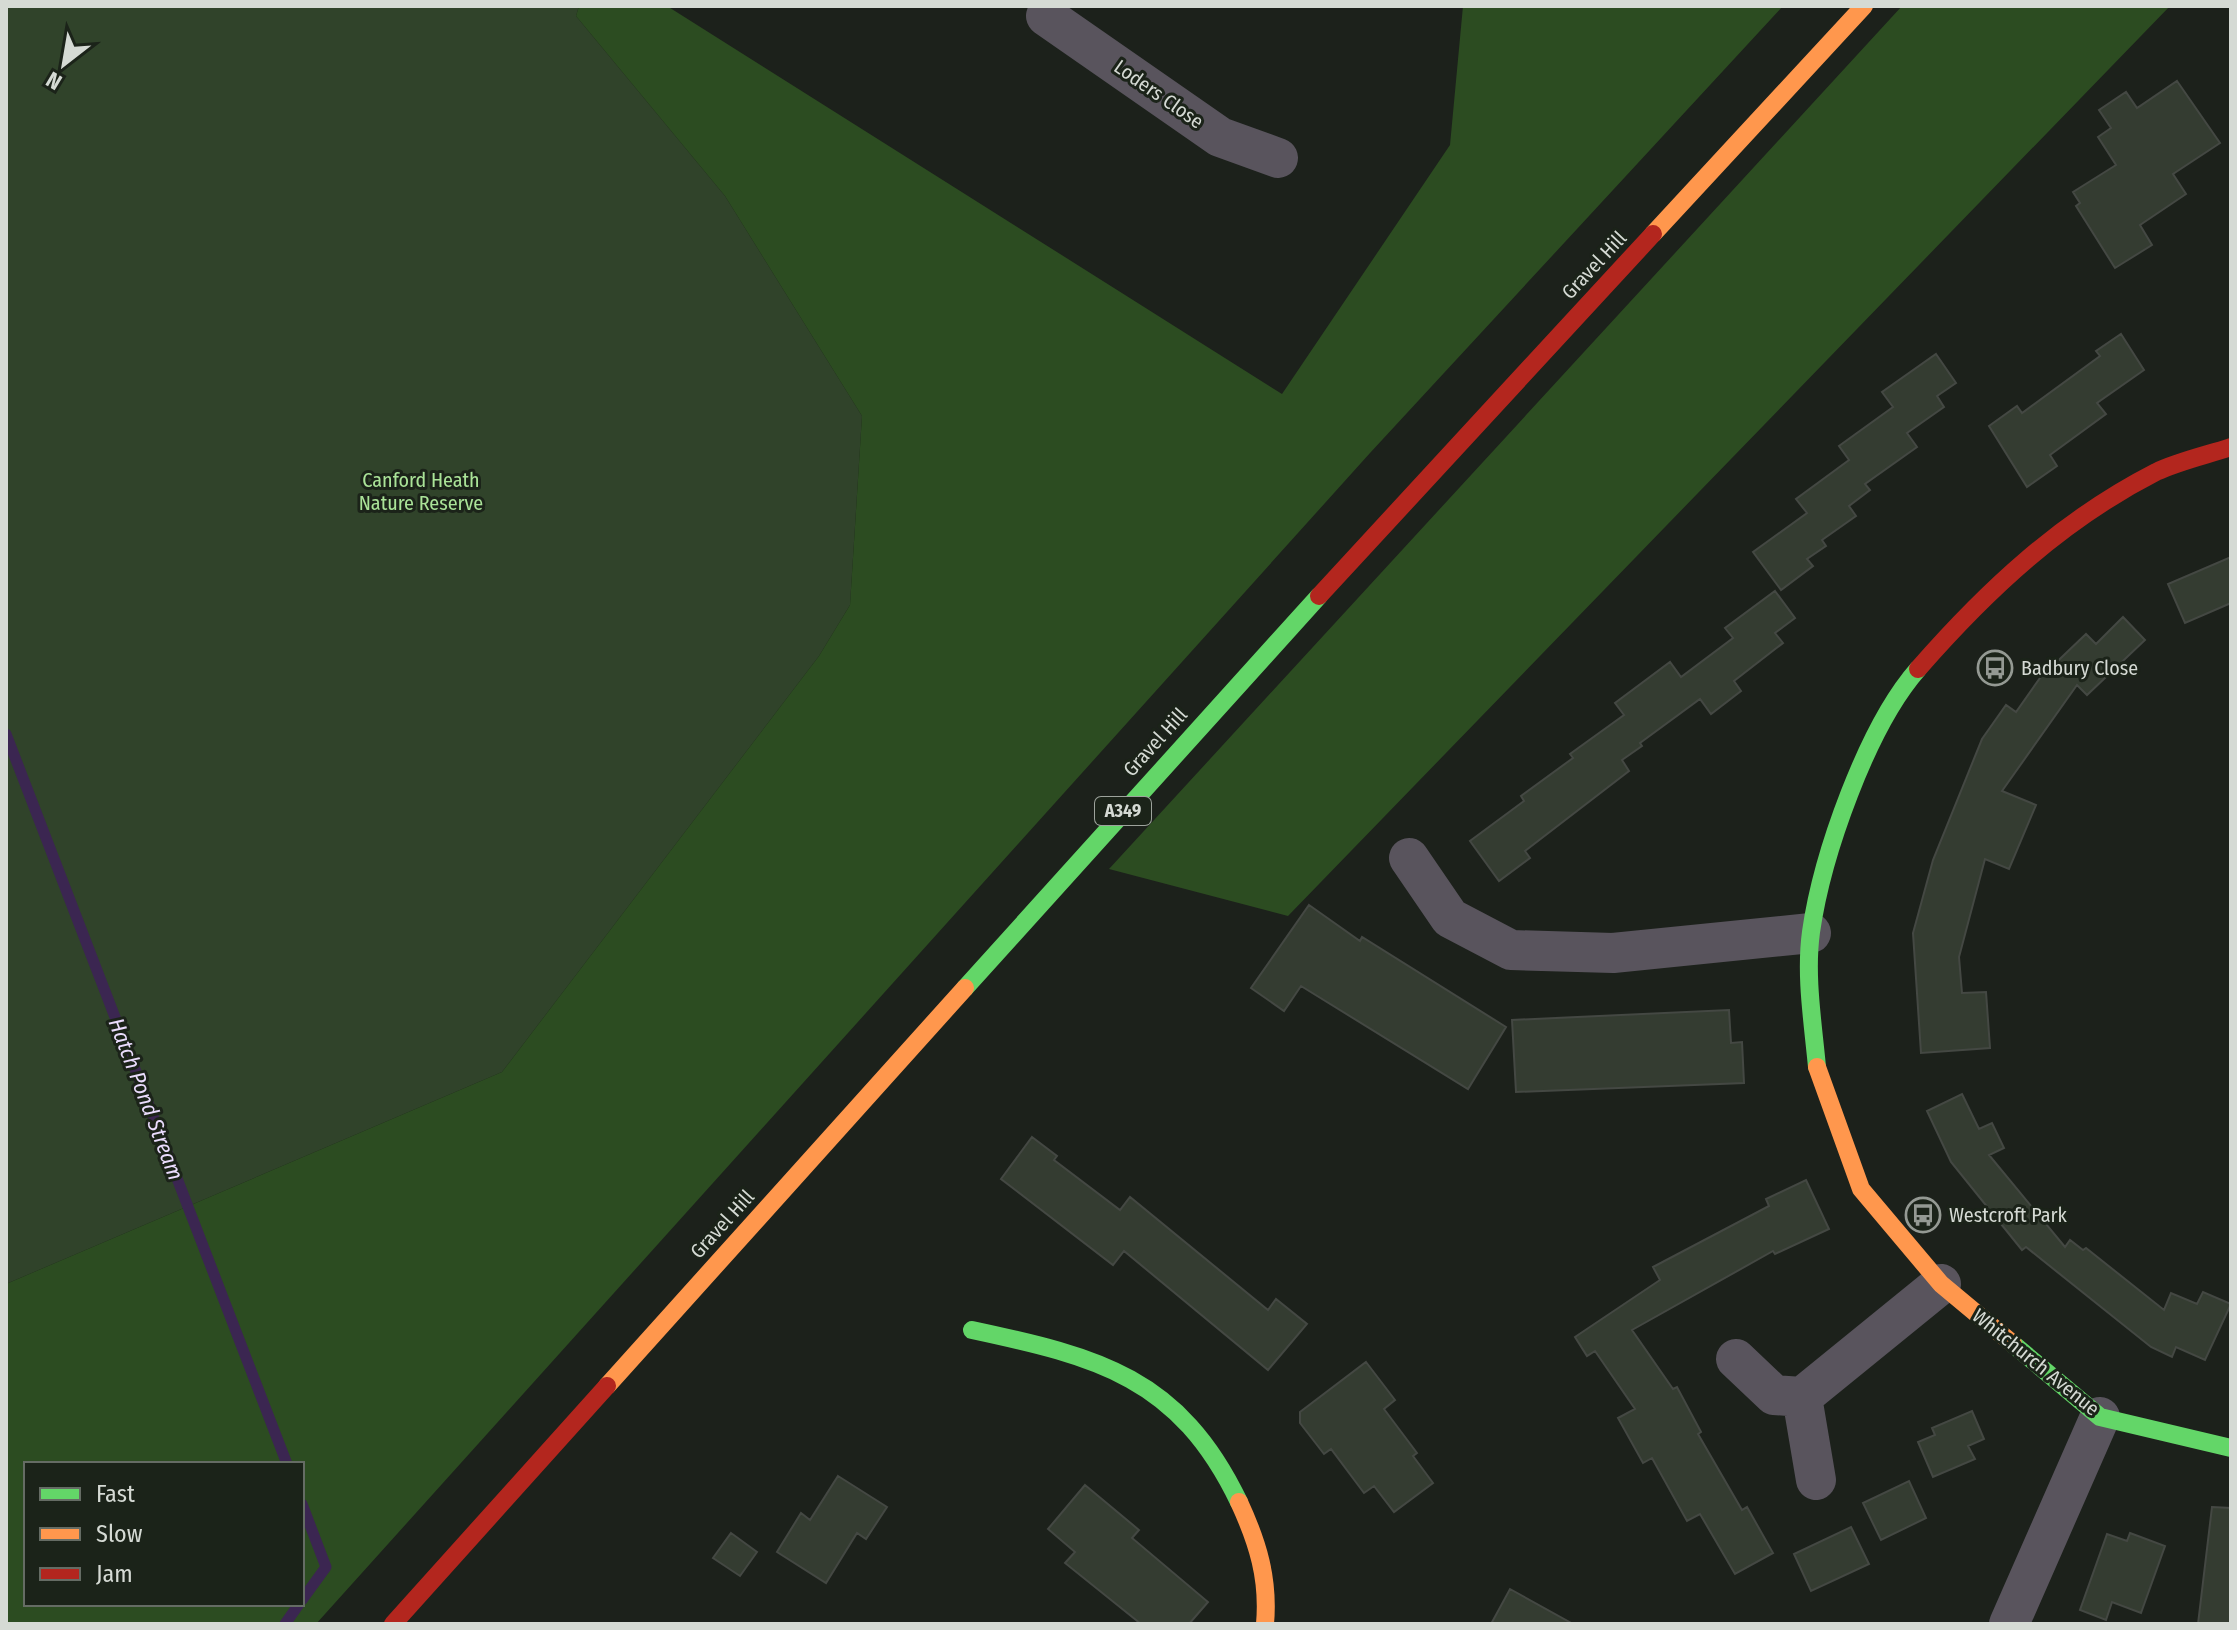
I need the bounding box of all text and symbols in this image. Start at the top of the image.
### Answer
north arrow [24,24,104,104]
street label: Loders Close [1110,54,1208,134]
text: N [41,66,67,96]
street label: Gravel Hill [1557,226,1631,304]
park label: Canford Heath Nature Reserve [359,468,483,515]
bus stop icon: Badbury Close [1976,649,2014,687]
place label: Badbury Close [2021,656,2138,680]
street label: Gravel Hill [1118,703,1192,781]
road number: A349 [1095,797,1151,825]
water label: Hatch Pond Stream [103,1014,189,1184]
street label: Gravel Hill [685,1185,759,1263]
bus stop icon: Westcroft Park [1904,1196,1942,1234]
place label: Westcroft Park [1949,1203,2068,1227]
street label: Whitchurch Avenue [1968,1303,2104,1421]
legend [24,1462,304,1606]
text: Fast [96,1480,135,1508]
text: Slow [96,1520,143,1548]
text: Jam [96,1560,133,1588]

